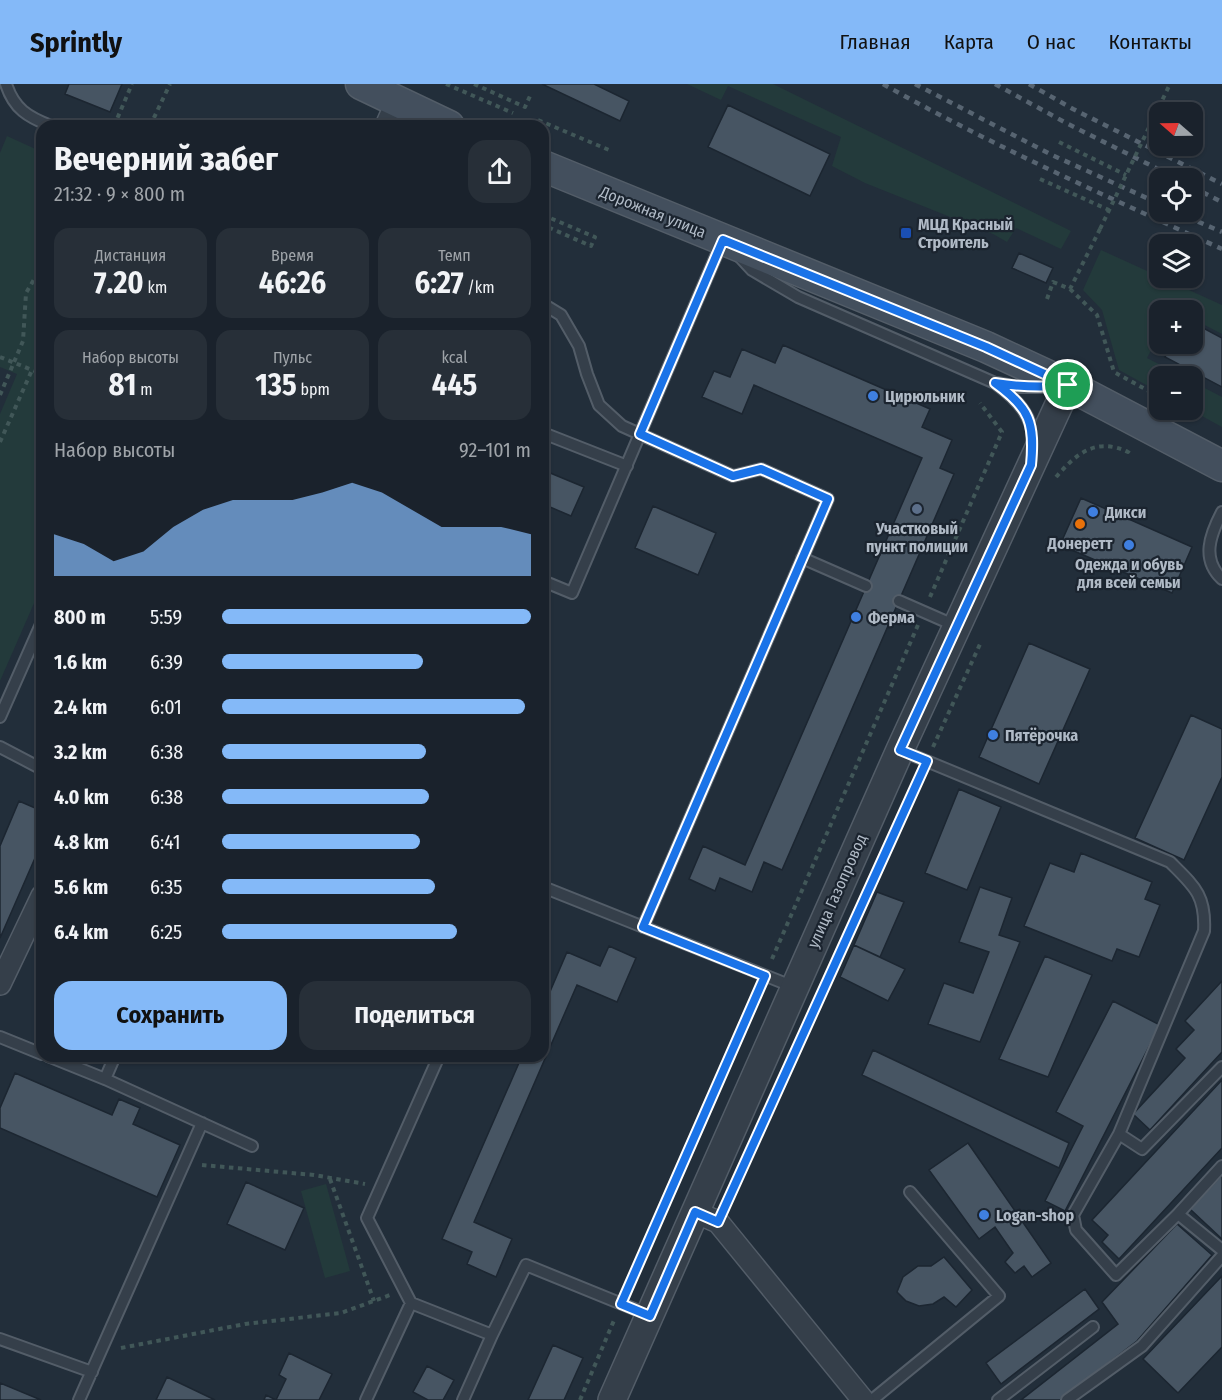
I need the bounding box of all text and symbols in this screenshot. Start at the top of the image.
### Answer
text: Sprintly [30,26,122,59]
text: Главная [840,29,911,55]
text: Карта [944,29,994,55]
text: О нас [1027,29,1075,55]
text: Контакты [1108,29,1192,55]
north arrow [1149,102,1203,156]
map controls [1149,102,1203,420]
text: Вечерний забег [54,139,278,179]
button: share [468,140,531,203]
button: locate [1149,168,1203,222]
text: 21:32 · 9 × 800 m [54,182,185,206]
street label: Дорожная улица [596,182,709,242]
place label: МЦД Красный Строитель [918,215,1013,252]
marker: МЦД Красный Строитель [899,226,913,240]
button: layers [1149,234,1203,288]
text: Дистанция [95,246,166,265]
text: Время [271,246,314,265]
text: Темп [438,246,471,265]
text: 7.20 [94,265,144,301]
text: 46:26 [259,265,326,301]
text: 6:27 [414,265,464,301]
text: km [144,278,167,297]
text: /km [464,278,495,297]
button: + [1149,300,1203,354]
text: Набор высоты [82,348,179,367]
text: Пульс [273,348,312,367]
text: kcal [442,348,467,367]
pin [1042,359,1093,410]
button: − [1149,366,1203,420]
text: 81 [109,367,136,403]
text: 135 [255,367,297,403]
text: 445 [432,367,477,403]
icon: arrive [1051,368,1084,401]
text: m [136,380,152,399]
text: bpm [297,380,330,399]
place label: Цирюльник [885,387,966,406]
marker: Цирюльник [866,389,880,403]
text: Набор высоты [54,438,175,462]
text: 92–101 m [459,438,531,462]
marker: Участковый пункт полиции [910,502,924,516]
place label: Дикси [1104,503,1146,522]
marker: Дикси [1086,505,1100,519]
marker: Донеретт [1073,517,1087,531]
place label: Участковый пункт полиции [866,519,968,556]
place label: Донеретт [1047,534,1113,553]
marker: Одежда и обувь для всей семьи [1122,538,1136,552]
place label: Одежда и обувь для всей семьи [1075,555,1183,592]
text: 800 m [54,605,106,629]
text: 5:59 [150,605,182,629]
place label: Ферма [868,608,915,627]
marker: Ферма [849,610,863,624]
text: 1.6 km [54,650,107,674]
text: 6:39 [150,650,183,674]
text: 2.4 km [54,695,107,719]
text: 6:01 [150,695,182,719]
place label: Пятёрочка [1005,726,1078,745]
marker: Пятёрочка [986,728,1000,742]
text: 3.2 km [54,740,107,764]
text: 6:38 [150,740,183,764]
text: 4.0 km [54,785,109,809]
text: 6:38 [150,785,183,809]
text: 4.8 km [54,830,109,854]
text: 6:41 [150,830,180,854]
street label: улица Газопровод [803,831,871,951]
text: 5.6 km [54,875,108,899]
text: 6:35 [150,875,183,899]
text: 6.4 km [54,920,108,944]
text: 6:25 [150,920,182,944]
button: Сохранить [54,981,287,1050]
button: Поделиться [299,981,531,1050]
place label: Logan-shop [996,1206,1075,1225]
marker: Logan-shop [977,1208,991,1222]

